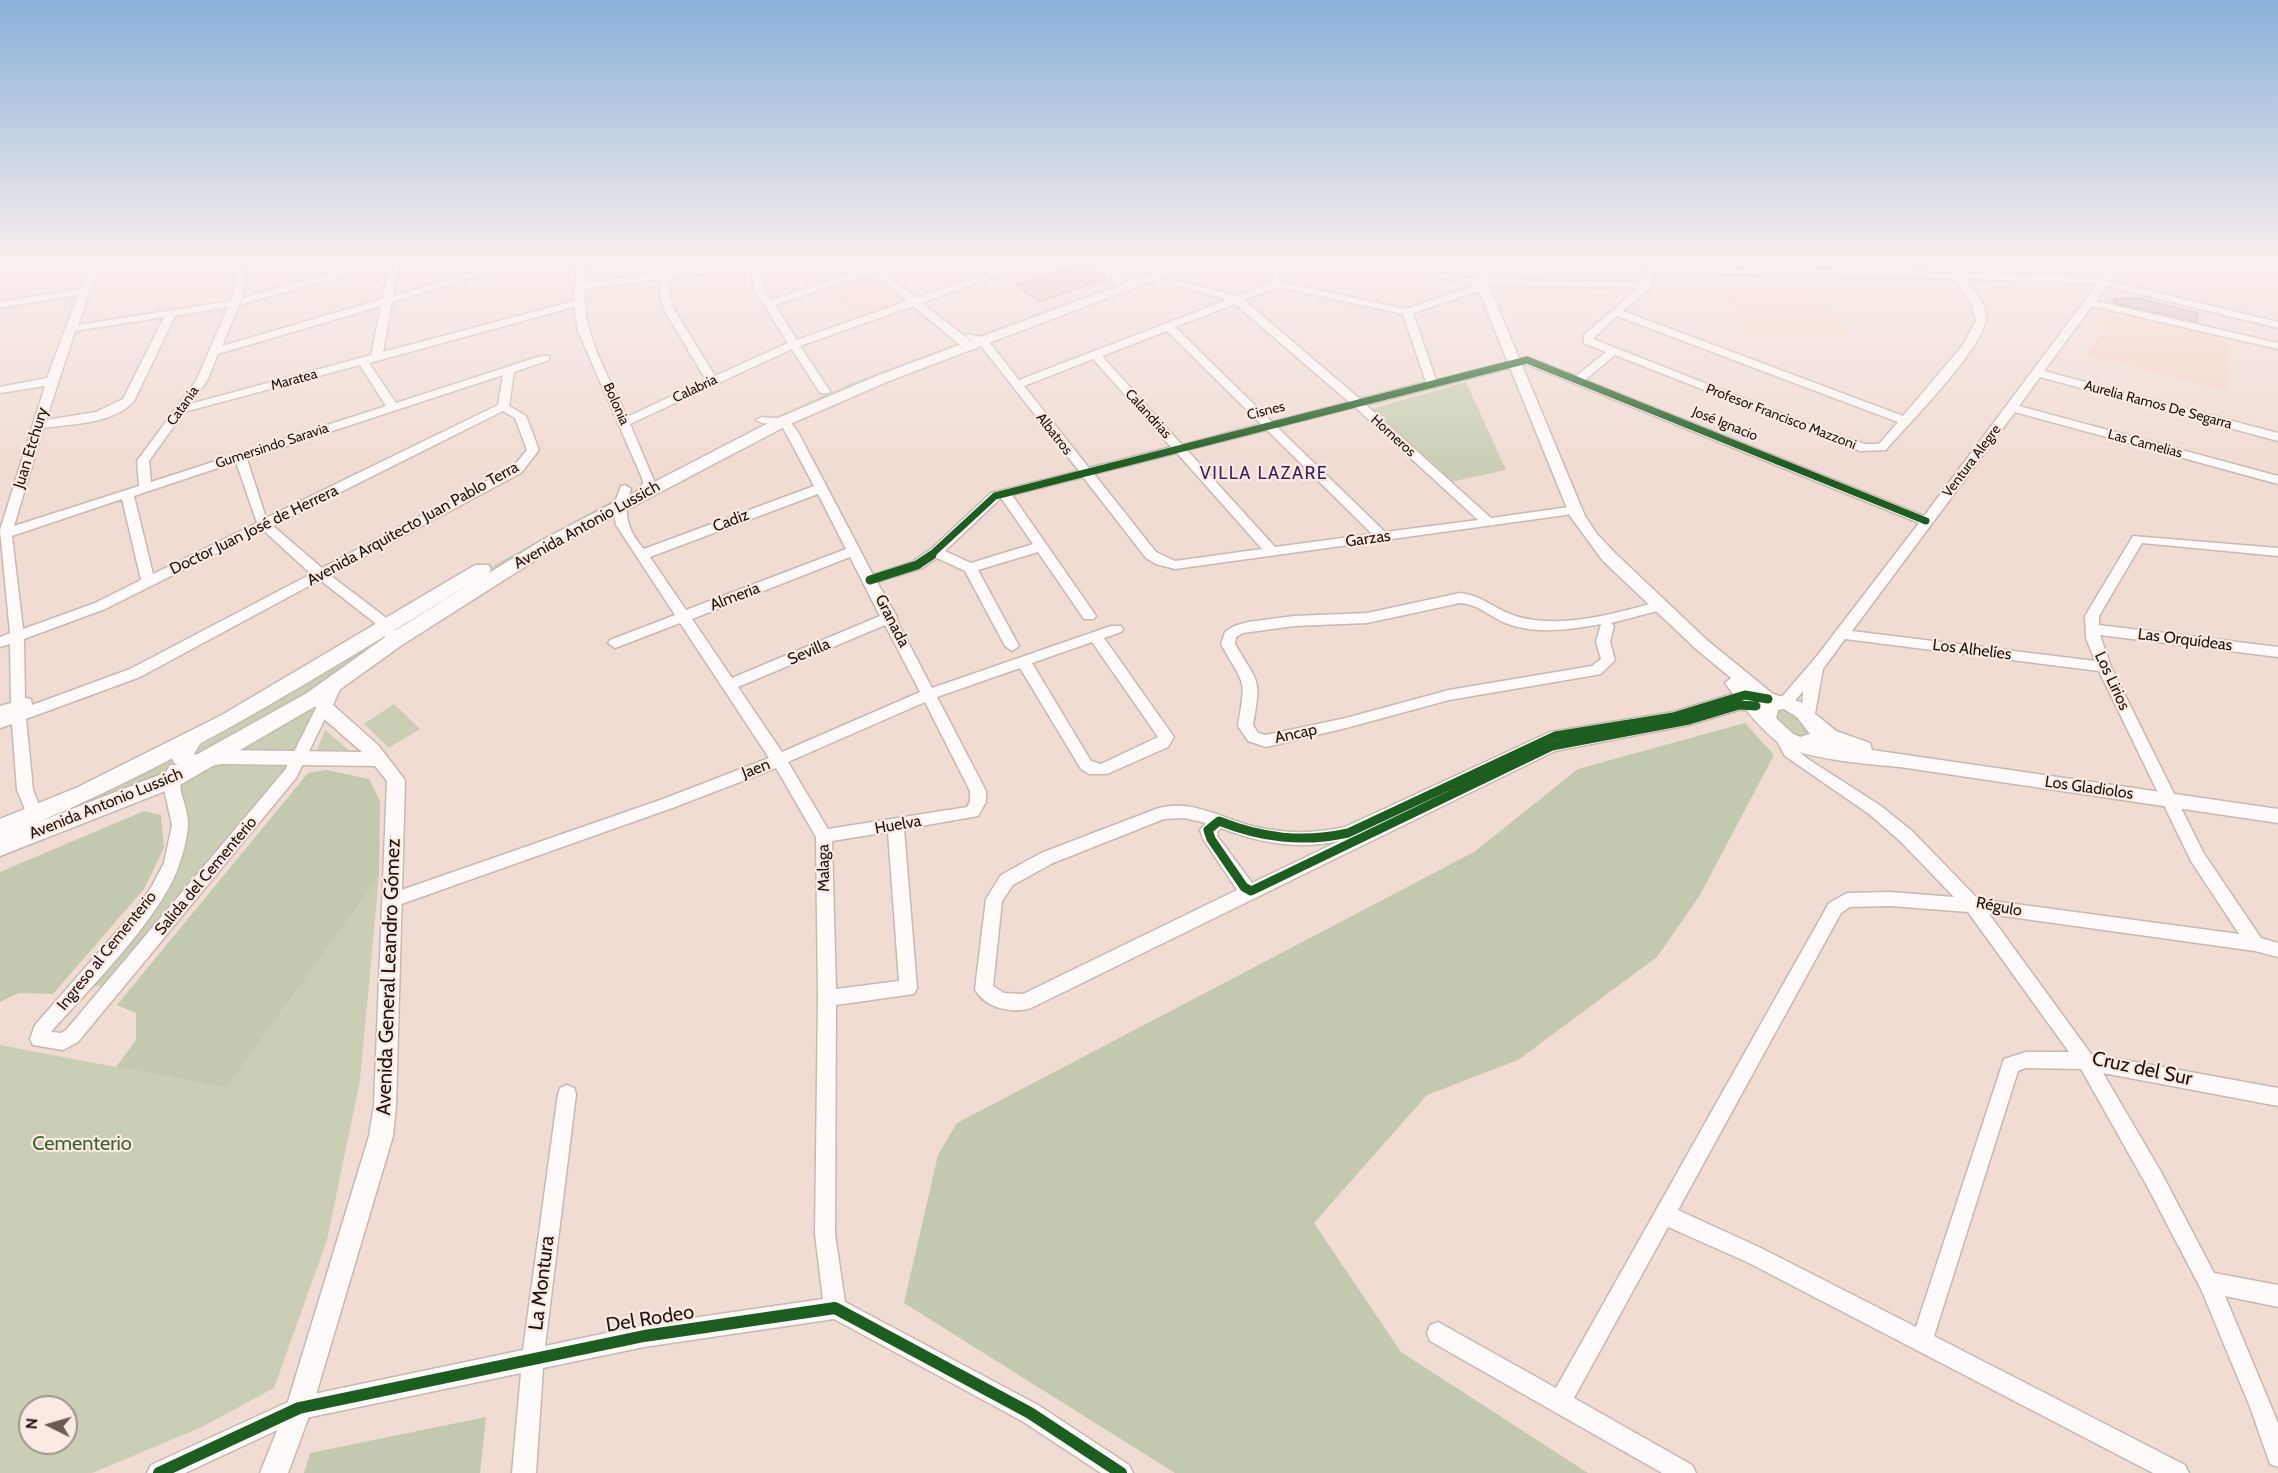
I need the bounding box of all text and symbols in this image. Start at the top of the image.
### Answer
street label: Maratea [269,366,319,394]
street label: Calabria [670,371,720,407]
street label: Aurelia Ramos De Segarra [2082,377,2234,433]
street label: Bolonia [599,380,633,428]
street label: Profesor Francisco Mazzoni [1703,381,1859,453]
street label: Catania [163,383,203,429]
street label: Calandrias [1121,386,1175,442]
street label: Cisnes [1245,398,1287,424]
street label: José Ignacio [1690,403,1760,445]
street label: Juan Etchury [10,405,52,491]
street label: Albatros [1032,410,1076,458]
street label: Horneros [1367,412,1419,460]
street label: Gumersindo Saravia [213,420,331,472]
street label: Ventura Alegre [1939,422,2005,500]
street label: Las Camelias [2106,426,2184,462]
street label: Avenida Arquitecto Juan Pablo Terra [304,458,522,590]
district label: VILLA LAZARE [1200,463,1328,485]
street label: Avenida Antonio Lussich [511,477,663,573]
street label: Doctor Juan José de Herrera [167,481,341,579]
street label: Cadiz [710,505,752,537]
street label: Garzas [1344,526,1392,552]
street label: Almeria [707,579,763,615]
street label: Granada [871,591,913,651]
street label: Las Orquídeas [2137,625,2233,655]
street label: Sevilla [785,635,833,669]
street label: Los Alhelíes [1932,636,2012,664]
street label: Los Lirios [2090,649,2134,713]
street label: Ancap [1273,720,1319,748]
street label: Jaen [739,755,773,783]
street label: Avenida Antonio Lussich [26,764,186,844]
street label: Los Gladiolos [2044,772,2134,804]
street label: Huelva [873,811,923,839]
street label: Salida del Cementerio [151,813,261,939]
street label: Avenida General Leandro Gómez [372,838,406,1116]
street label: Malaga [814,844,834,892]
street label: Ingreso al Cementerio [53,888,161,1014]
street label: Régulo [1974,893,2024,921]
street label: Cruz del Sur [2090,1047,2194,1091]
park label: Cementerio [32,1132,132,1156]
street label: La Montura [524,1234,560,1332]
street label: Del Rodeo [604,1300,696,1338]
north arrow [18,1395,78,1455]
text: N [22,1417,42,1430]

